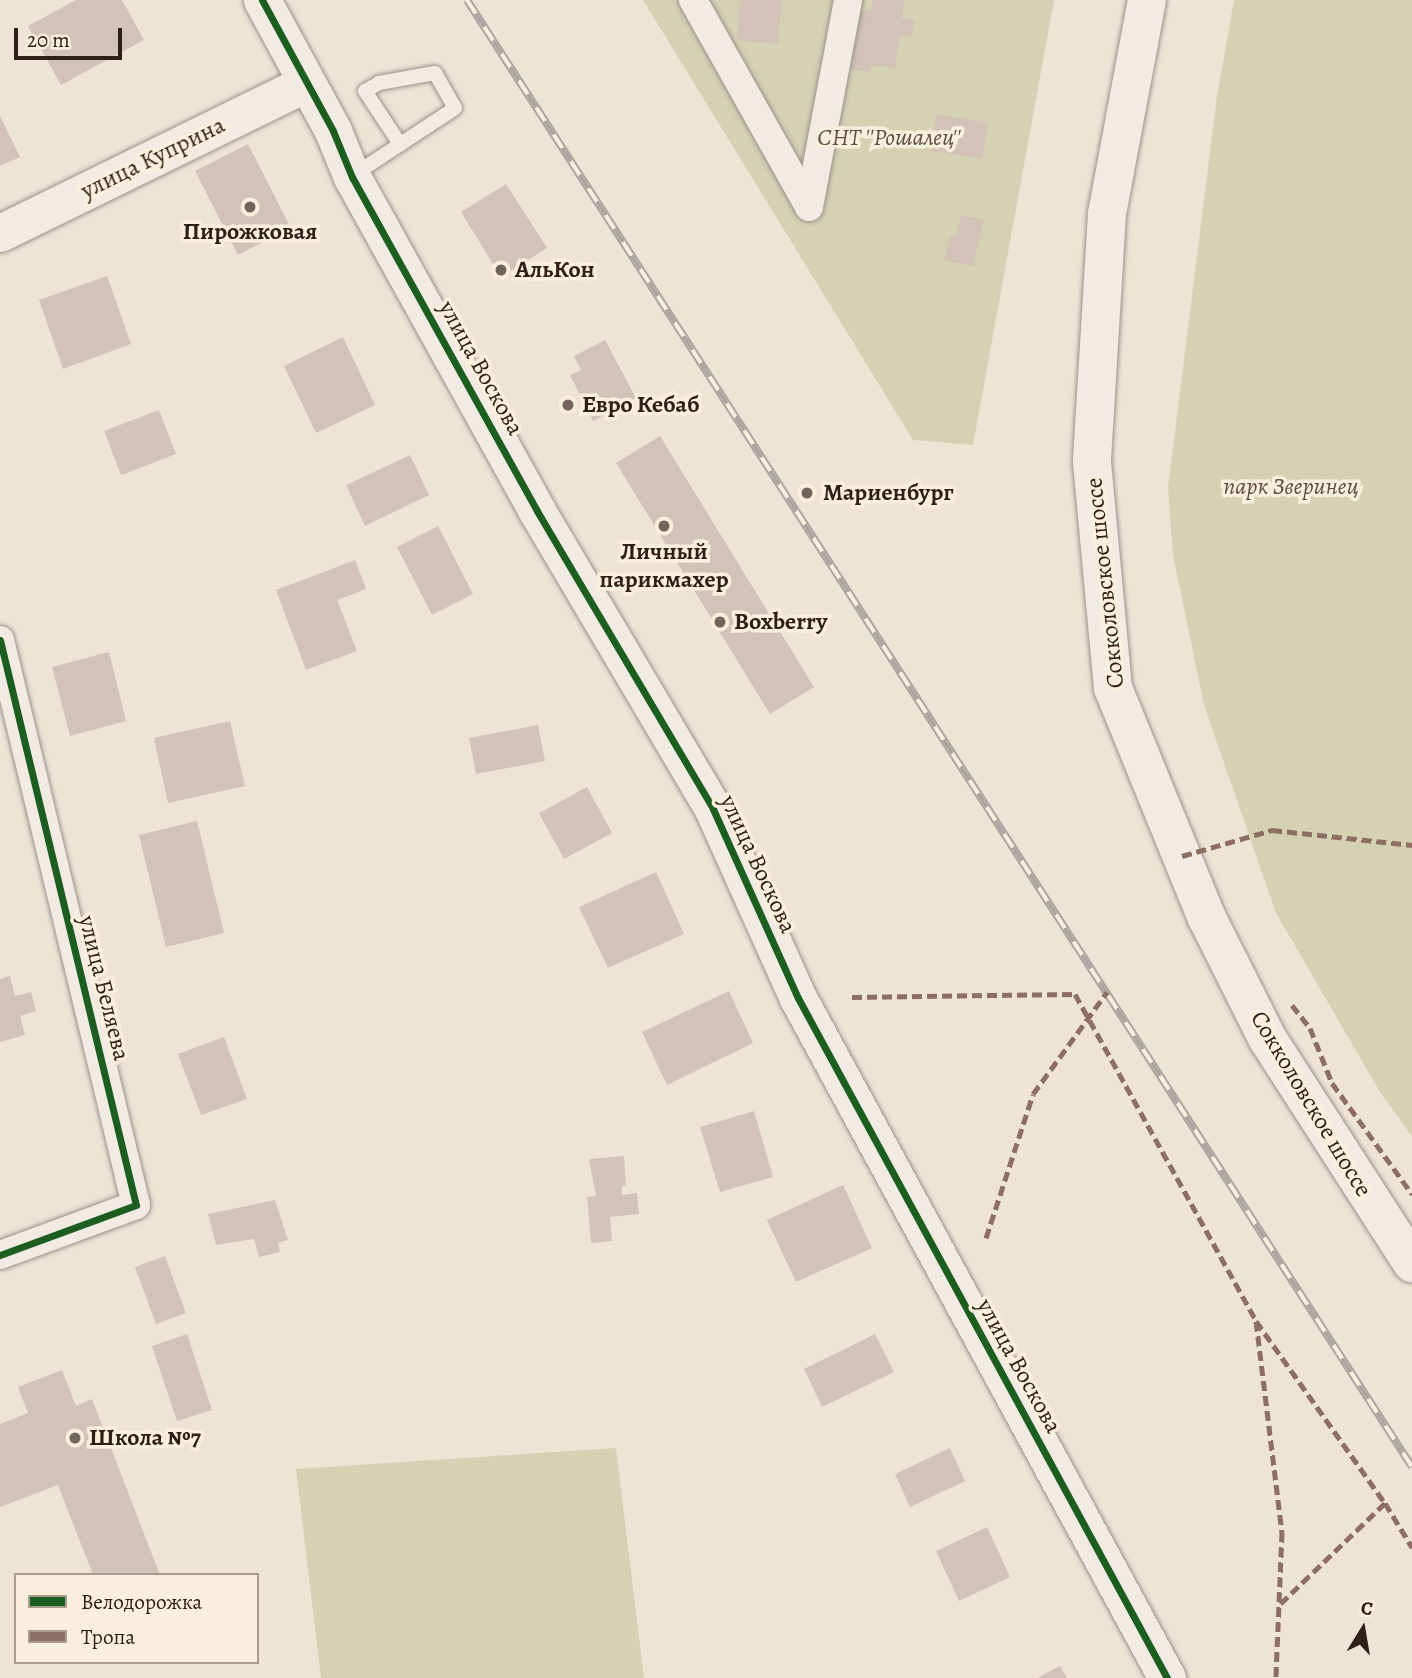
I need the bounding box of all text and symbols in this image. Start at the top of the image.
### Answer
scale bar [18,14,126,58]
text: 20 m [27,26,70,54]
street label: улица Куприна [76,111,230,205]
park label: СНТ ''Рошалец'' [817,124,961,152]
marker: Пирожковая [242,199,258,215]
place label: Пирожковая [183,218,317,246]
place label: АльКон [515,256,595,284]
marker: АльКон [493,262,509,278]
street label: улица Воскова [432,296,530,440]
place label: Евро Кебаб [582,391,699,419]
marker: Евро Кебаб [560,397,576,413]
park label: парк Зверинец [1223,473,1359,501]
street label: Сокколовское шоссе [1080,476,1130,690]
place label: Мариенбург [823,479,954,507]
marker: Мариенбург [797,483,817,503]
marker: Личный парикмахер [656,518,672,534]
place label: Личный парикмахер [600,538,728,594]
place label: Boxberry [734,608,827,636]
marker: Boxberry [712,614,728,630]
street label: улица Воскова [713,790,803,938]
street label: улица Беляева [72,913,136,1063]
street label: Сокколовское шоссе [1244,1006,1378,1202]
street label: улица Воскова [970,1294,1068,1438]
place label: Школа №7 [89,1424,201,1452]
marker: Школа №7 [67,1430,83,1446]
legend [14,1573,259,1664]
text: Велодорожка [81,1588,202,1616]
north arrow [1328,1594,1398,1664]
text: С [1359,1595,1375,1622]
text: Тропа [81,1623,135,1651]

